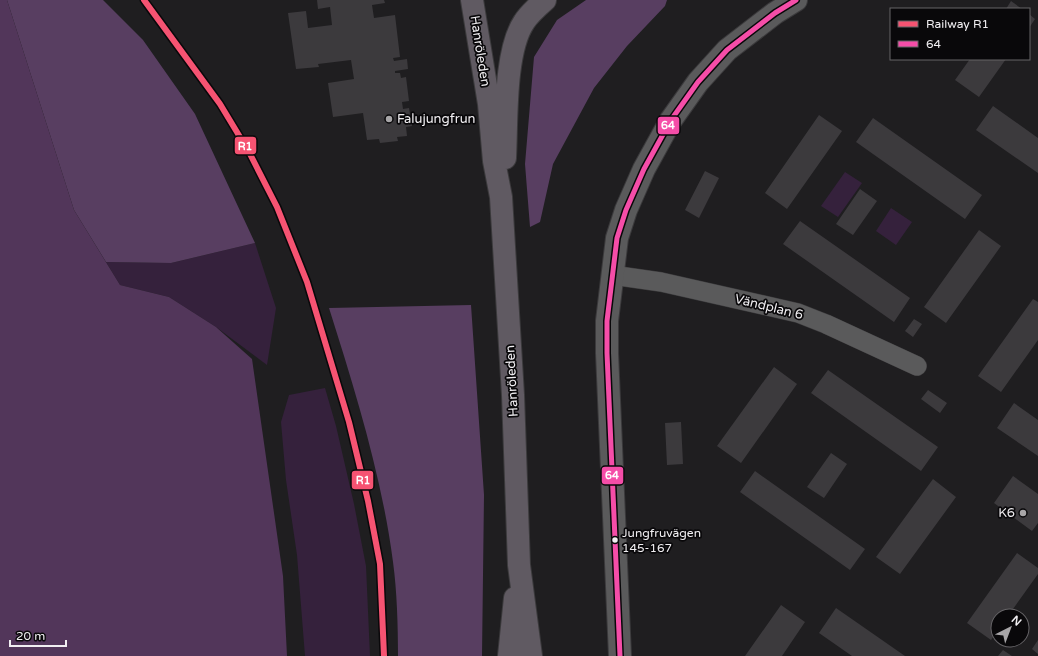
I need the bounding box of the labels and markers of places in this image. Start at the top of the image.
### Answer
place label: Falujungfrun [397,111,476,127]
marker: Falujungfrun [384,114,394,124]
place label: K6 [998,505,1015,521]
marker: K6 [1018,508,1028,518]
place label: Jungfruvägen 145-167 [622,526,701,555]
marker: Jungfruvägen 145-167 [610,535,620,545]

